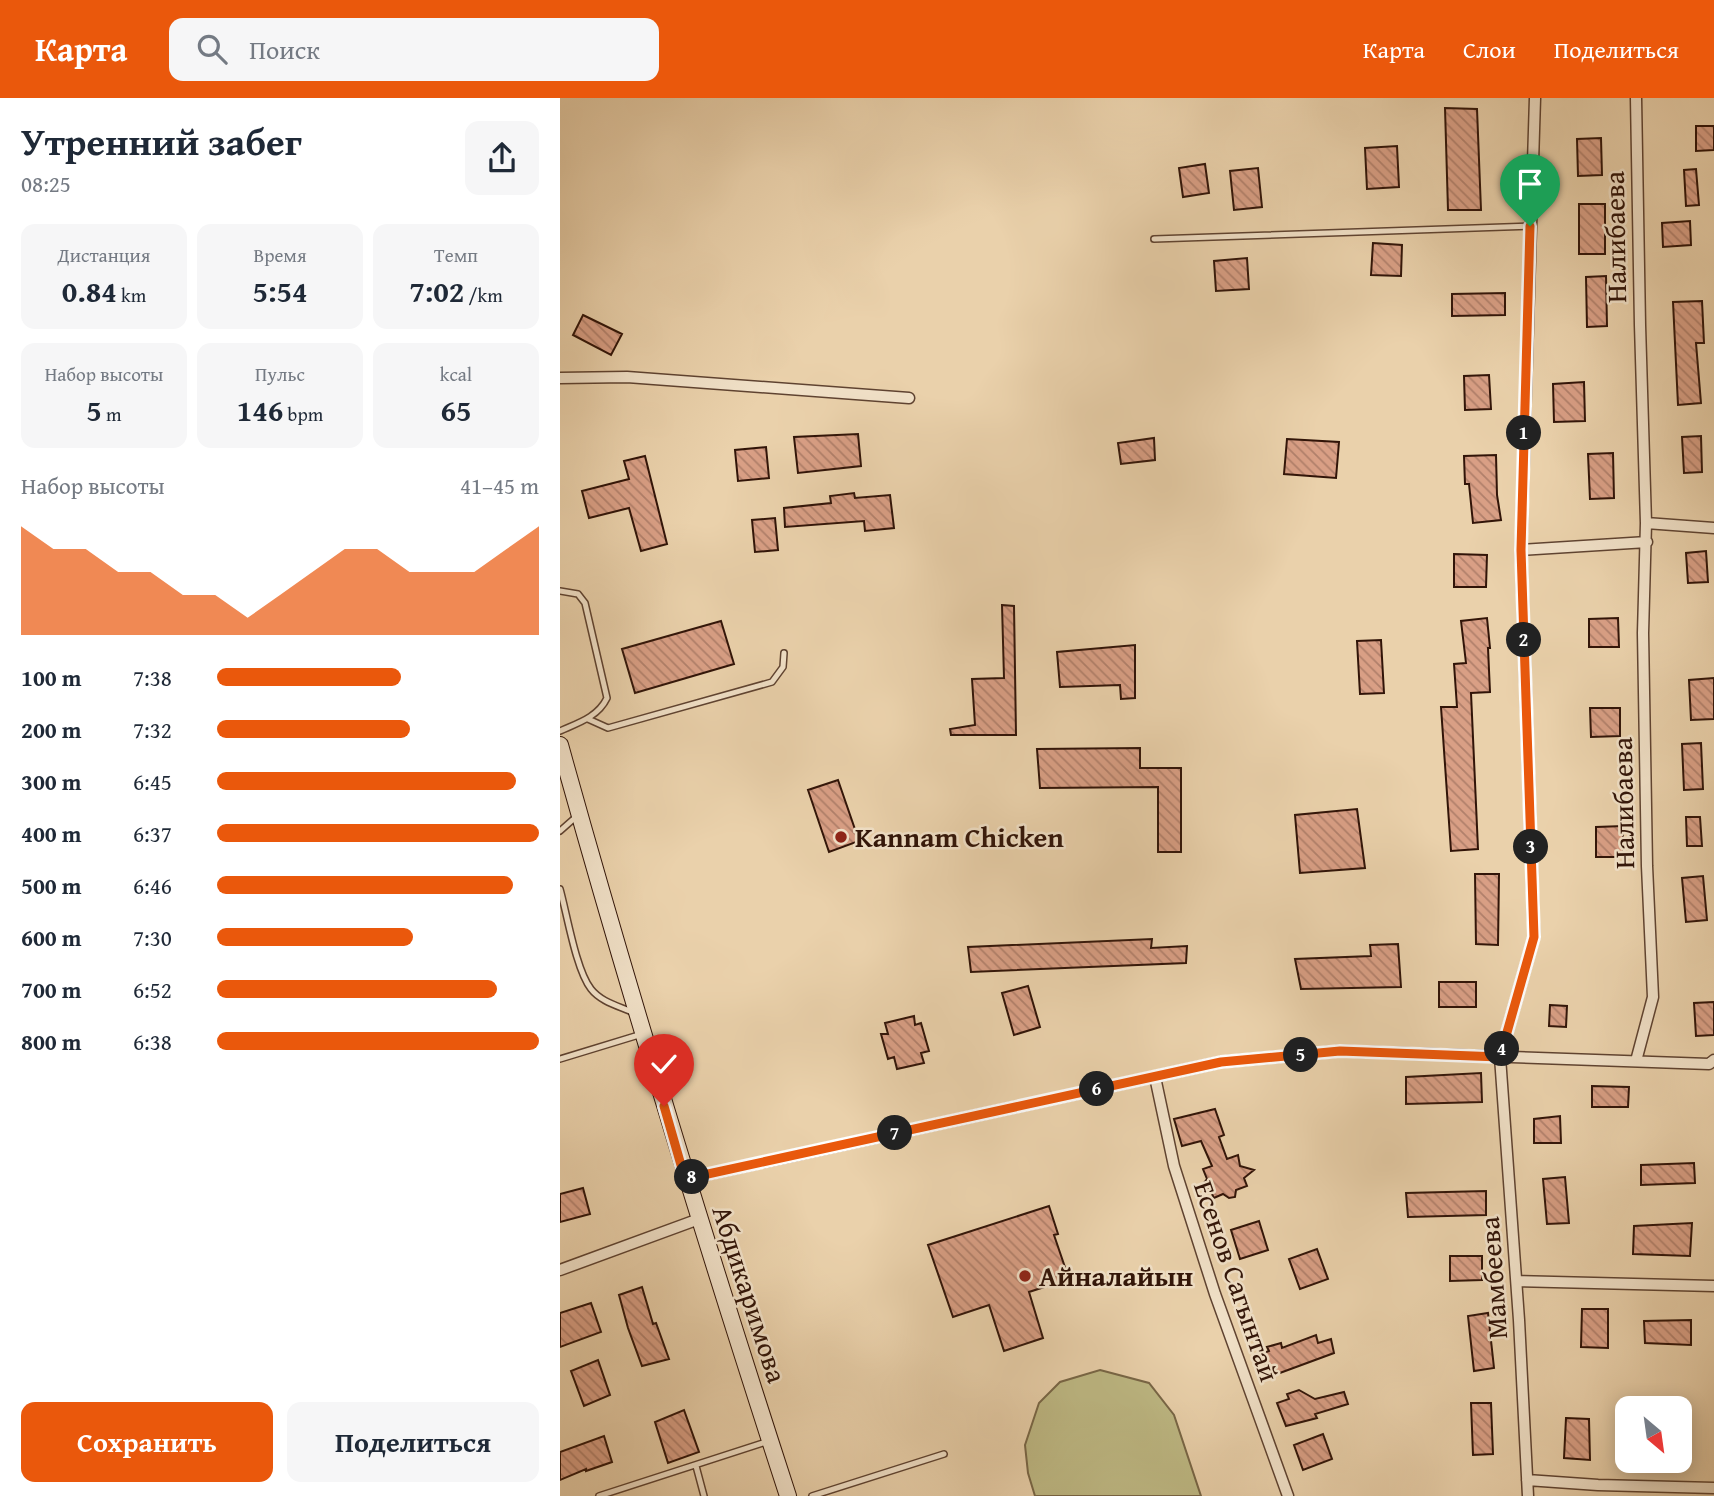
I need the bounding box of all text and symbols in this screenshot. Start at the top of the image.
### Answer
search box [169,18,659,81]
text: Карта [35,25,127,73]
icon: search [193,30,231,68]
text: Поиск [249,30,320,69]
text: Карта [1363,32,1425,67]
text: Слои [1463,32,1516,67]
text: Поделиться [1554,32,1679,67]
text: Утренний забег [21,113,302,169]
button: share [465,121,539,195]
pin [1500,154,1560,226]
icon: arrive [1511,165,1549,203]
text: 08:25 [21,167,71,200]
street label: Налибаева [1593,170,1636,303]
text: Дистанция [58,241,150,269]
text: Время [253,241,307,269]
text: Темп [434,241,478,269]
text: 0.84 [62,269,117,313]
text: 5:54 [252,269,308,313]
text: 7:02 [409,269,464,313]
text: km [117,281,146,309]
text: /km [464,281,503,309]
text: Набор высоты [45,360,163,388]
text: Пульс [255,360,305,388]
text: kcal [440,360,472,388]
text: 5 [86,388,102,432]
text: 146 [237,388,283,432]
text: 65 [440,388,472,432]
text: m [102,400,122,428]
text: bpm [283,400,323,428]
pin: 1 [1506,416,1542,450]
text: 1 [1519,418,1528,446]
text: Набор высоты [21,469,165,502]
text: 41–45 m [460,469,539,502]
pin: 2 [1506,622,1542,658]
text: 2 [1519,625,1528,653]
text: 100 m [21,661,82,694]
text: 7:38 [133,661,172,694]
text: 200 m [21,713,82,746]
text: 7:32 [133,713,172,746]
street label: Налибаева [1601,736,1644,869]
text: 300 m [21,765,82,798]
text: 6:45 [133,765,172,798]
place label: Kannam Chicken [855,816,1064,857]
text: 400 m [21,817,82,850]
text: 6:37 [133,817,172,850]
marker: Kannam Chicken [833,829,849,845]
pin: 3 [1514,830,1548,864]
text: 3 [1526,832,1535,860]
text: 500 m [21,869,82,902]
text: 6:46 [133,869,172,902]
text: 600 m [21,921,82,954]
text: 7:30 [133,921,172,954]
text: 700 m [21,973,82,1006]
text: 6:52 [133,973,172,1006]
text: 800 m [21,1025,82,1058]
text: 6:38 [133,1025,172,1058]
pin: 4 [1485,1032,1520,1066]
pin [634,1034,694,1106]
text: 4 [1497,1034,1506,1062]
pin: 5 [1284,1038,1318,1072]
text: 5 [1296,1040,1305,1068]
icon: check [645,1045,683,1083]
pin: 6 [1080,1072,1114,1107]
text: 6 [1092,1074,1101,1102]
pin: 7 [878,1116,912,1150]
text: 7 [890,1118,899,1146]
pin: 8 [674,1160,710,1194]
text: 8 [687,1162,696,1190]
street label: Есенов Сагынтай [1184,1175,1291,1387]
street label: Абдикаримова [703,1200,799,1388]
street label: Мамбеева [1468,1215,1517,1341]
place label: Айналайын [1039,1255,1193,1296]
marker: Айналайын [1017,1268,1033,1284]
north arrow [1615,1396,1692,1474]
map controls [1615,1396,1692,1473]
button: Сохранить [21,1402,273,1482]
button: Поделиться [287,1402,539,1482]

